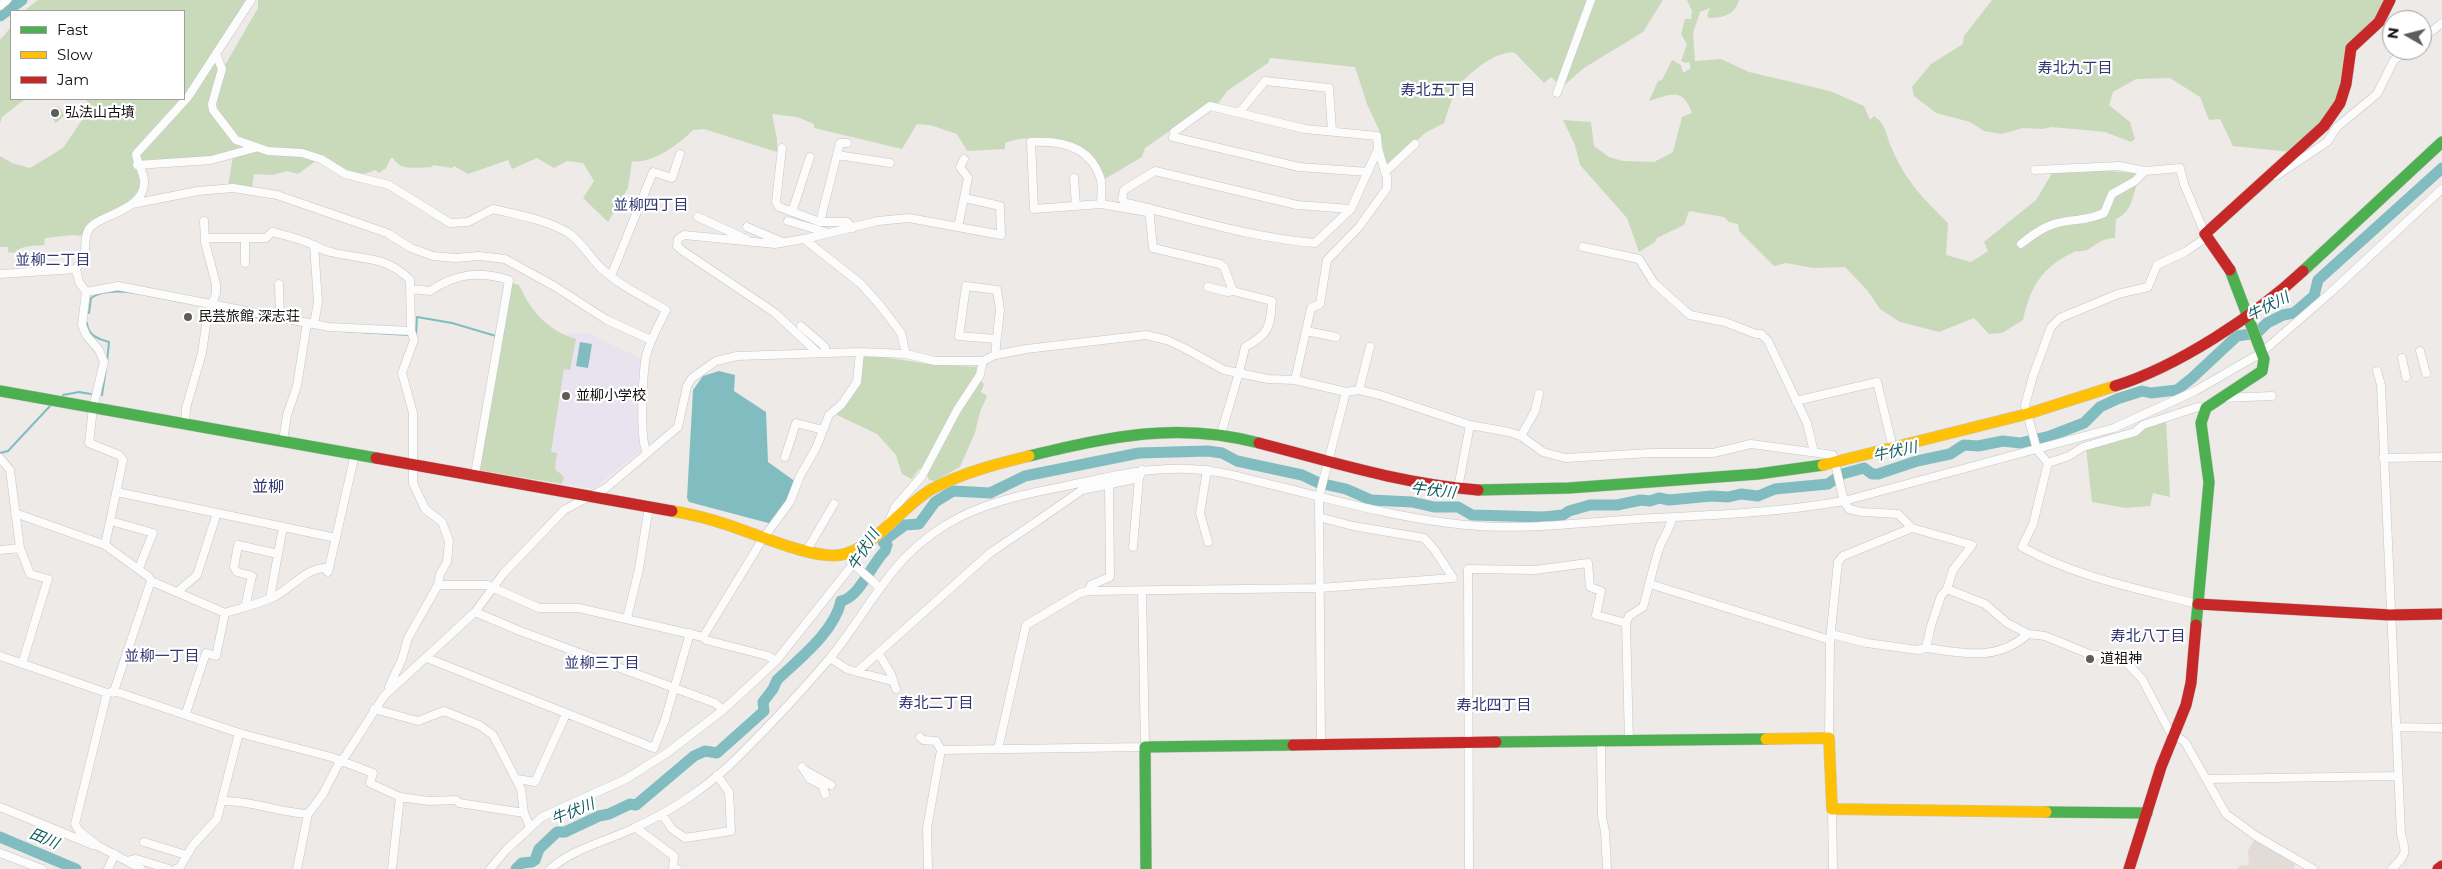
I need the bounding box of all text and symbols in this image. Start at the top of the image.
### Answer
legend [10,10,185,100]
north arrow [2382,10,2432,60]
text: Fast [57,20,88,39]
text: N [2383,26,2403,40]
text: Slow [57,45,93,64]
district label: 寿北九丁目 [2038,60,2112,78]
text: Jam [57,70,89,89]
district label: 寿北五丁目 [1401,82,1475,100]
place label: 弘法山古墳 [65,105,135,121]
marker: 弘法山古墳 [49,107,61,119]
district label: 並柳四丁目 [614,197,688,215]
district label: 並柳二丁目 [16,252,90,270]
water label: 牛伏川 [2244,289,2292,325]
place label: 民芸旅館 深志荘 [198,309,300,325]
marker: 民芸旅館 深志荘 [182,311,194,323]
place label: 並柳小学校 [576,388,646,404]
marker: 並柳小学校 [560,390,572,402]
water label: 牛伏川 [1871,439,1919,465]
district label: 並柳 [252,477,284,497]
water label: 牛伏川 [1410,480,1456,502]
water label: 牛伏川 [844,526,884,574]
district label: 寿北八丁目 [2111,628,2185,646]
district label: 並柳一丁目 [125,648,199,666]
place label: 道祖神 [2100,651,2142,667]
marker: 道祖神 [2084,653,2096,665]
district label: 並柳三丁目 [565,655,639,673]
district label: 寿北二丁目 [899,695,973,713]
district label: 寿北四丁目 [1457,697,1531,715]
water label: 牛伏川 [549,795,597,829]
water label: 田川 [27,825,61,853]

